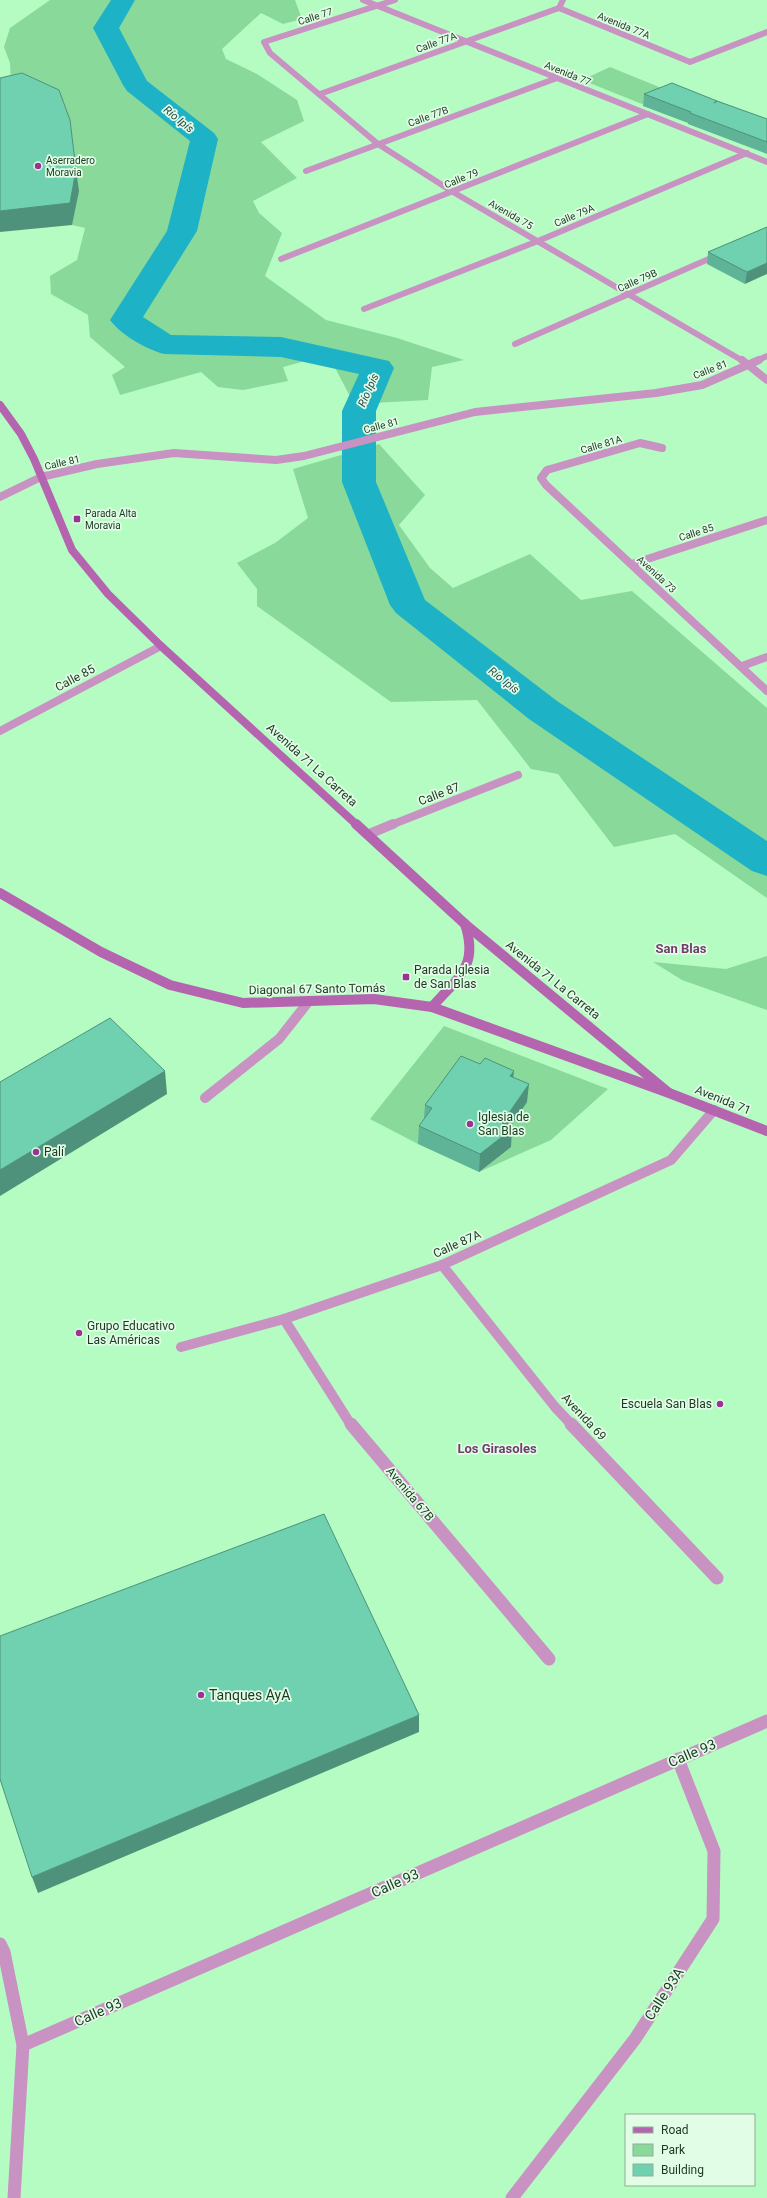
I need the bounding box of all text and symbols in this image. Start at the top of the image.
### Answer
street label: Calle 77 [296,6,334,27]
street label: Avenida 77A [596,10,652,41]
street label: Calle 77A [414,30,458,55]
street label: Avenida 77 [543,59,593,88]
water label: Río Ipís [161,103,197,136]
street label: Calle 77B [407,104,450,129]
place label: Aserradero Moravia [46,155,95,178]
marker: Aserradero Moravia [33,161,43,171]
street label: Calle 79 [443,167,480,190]
street label: Avenida 75 [487,197,535,232]
street label: Calle 79A [553,202,596,229]
street label: Calle 79B [616,267,659,294]
street label: Calle 81 [691,358,729,381]
water label: Río Ipís [355,371,382,409]
street label: Calle 81 [362,416,400,435]
street label: Calle 81A [579,433,623,456]
street label: Calle 81 [43,453,81,472]
place label: Parada Alta Moravia [85,508,137,531]
marker: Parada Alta Moravia [72,514,82,524]
street label: Calle 85 [677,522,715,543]
street label: Avenida 73 [635,554,678,595]
street label: Calle 85 [53,662,97,694]
water label: Río Ipís [486,664,522,697]
street label: Avenida 71 La Carreta [264,721,360,809]
street label: Calle 87 [416,780,462,808]
street label: Avenida 71 La Carreta [503,938,603,1022]
district label: San Blas [656,941,707,956]
place label: Parada Iglesia de San Blas [414,963,490,991]
marker: Parada Iglesia de San Blas [401,972,411,982]
street label: Diagonal 67 Santo Tomás [249,981,385,997]
street label: Avenida 71 [693,1082,753,1118]
place label: Iglesia de San Blas [478,1110,529,1138]
marker: Iglesia de San Blas [465,1119,475,1129]
place label: Palí [44,1145,65,1159]
marker: Palí [31,1147,41,1157]
street label: Calle 87A [431,1227,483,1261]
place label: Grupo Educativo Las Américas [87,1319,175,1347]
marker: Grupo Educativo Las Américas [74,1328,84,1338]
street label: Avenida 69 [559,1391,609,1443]
place label: Escuela San Blas [621,1397,712,1411]
marker: Escuela San Blas [715,1399,725,1409]
district label: Los Girasoles [457,1441,537,1456]
street label: Avenida 67B [383,1464,437,1524]
place label: Tanques AyA [209,1687,290,1703]
marker: Tanques AyA [196,1690,206,1700]
street label: Calle 93 [666,1736,718,1770]
street label: Calle 93 [369,1865,421,1901]
street label: Calle 93A [641,1965,687,2023]
street label: Calle 93 [72,1994,124,2030]
legend [625,2114,755,2186]
text: Road [661,2123,689,2137]
text: Park [661,2143,686,2157]
text: Building [661,2163,704,2177]

